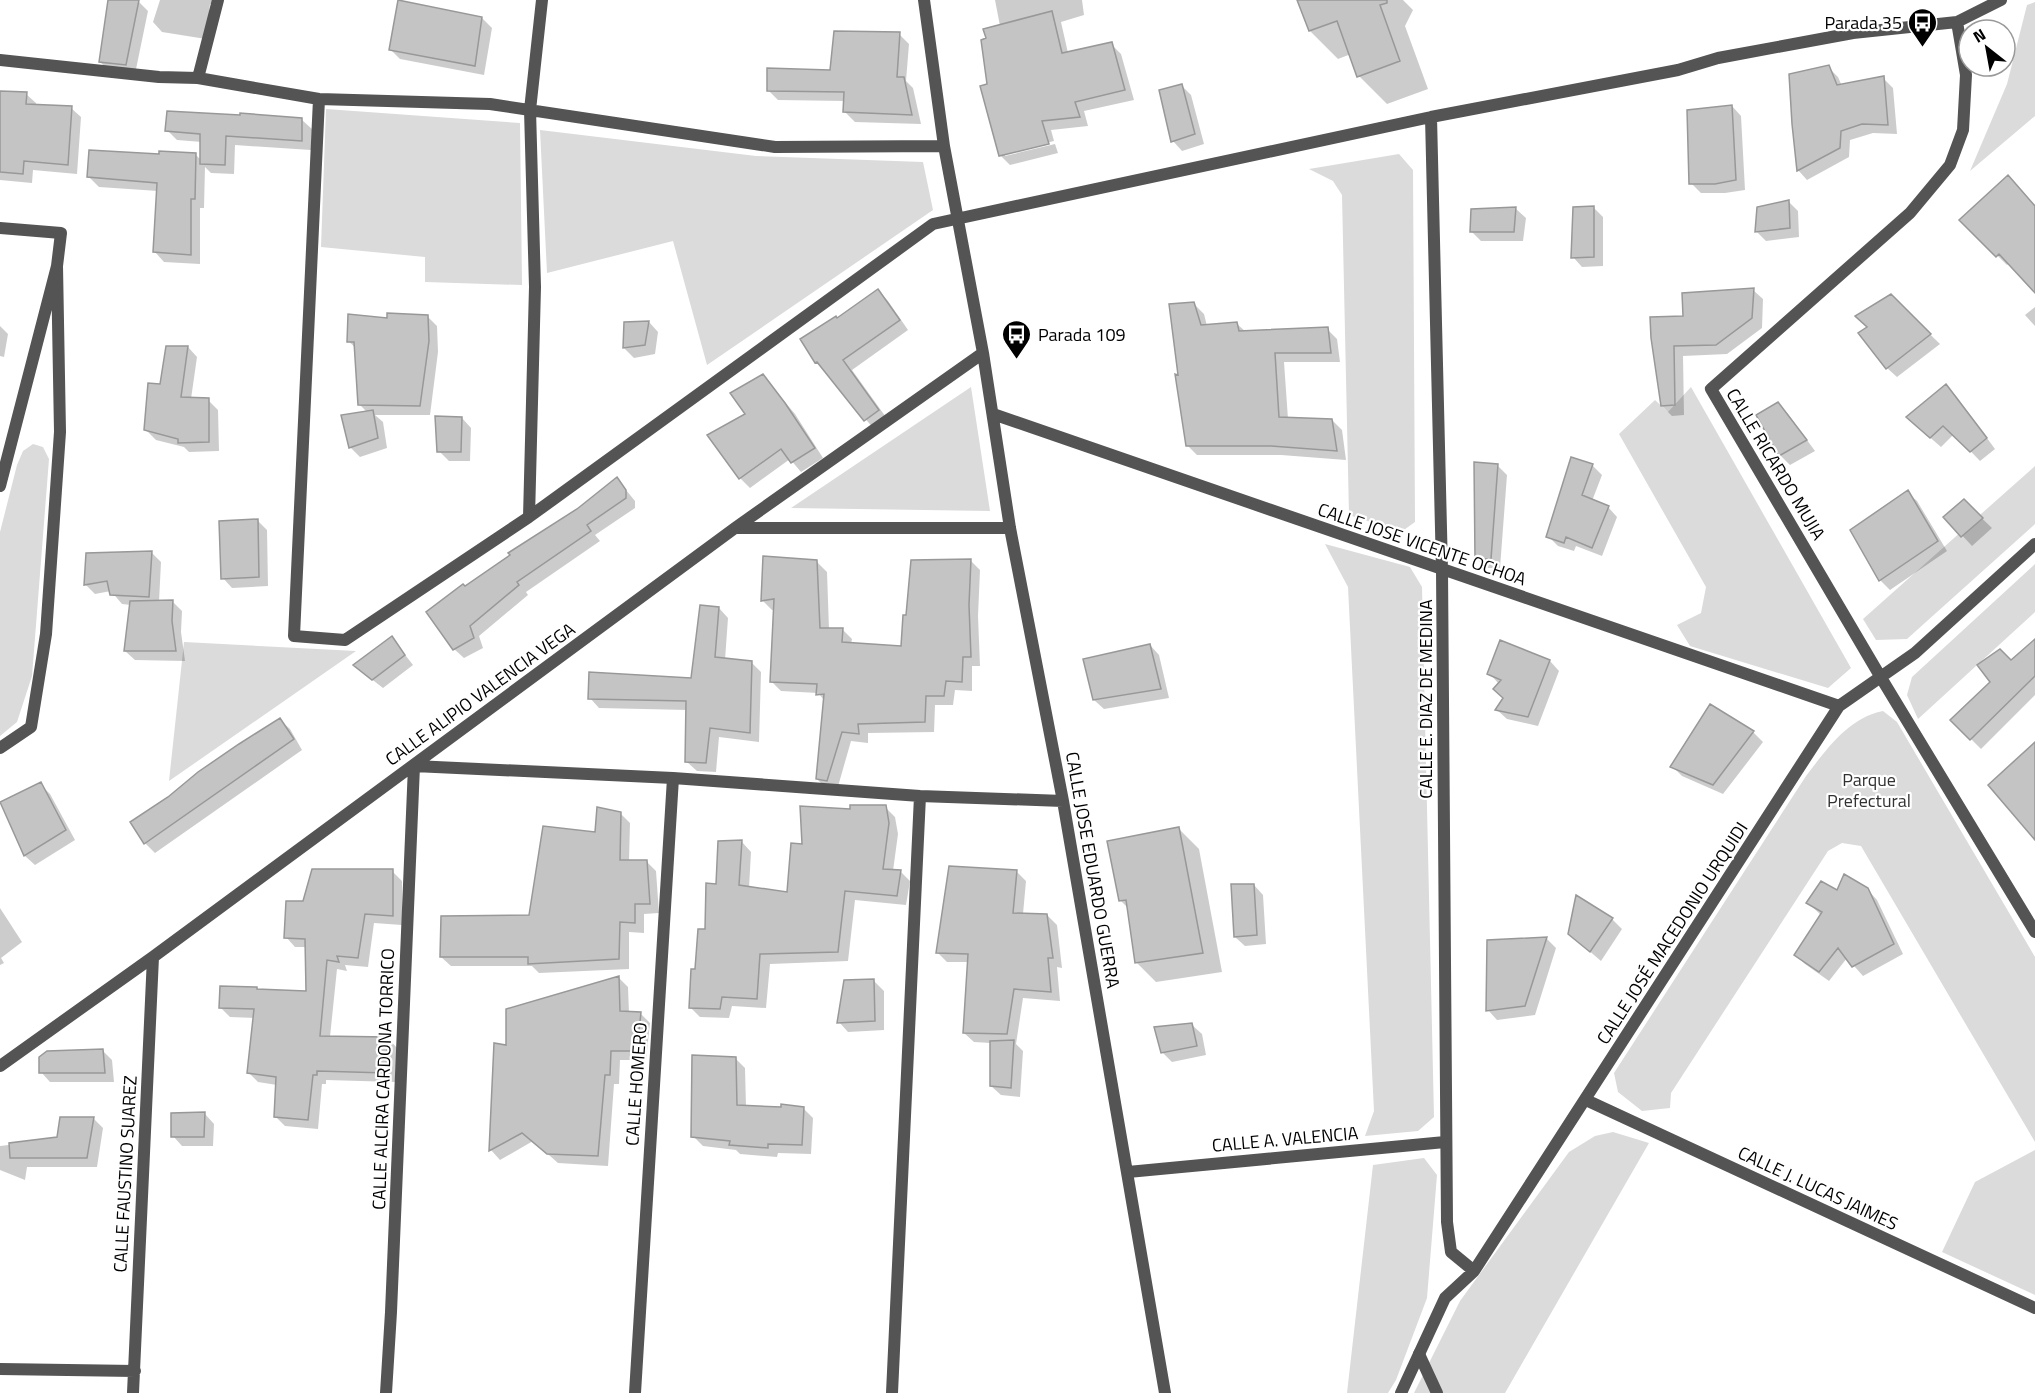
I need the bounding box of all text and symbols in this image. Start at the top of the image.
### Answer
bus stop icon: Parada 35 [1907,6,1939,48]
place label: Parada 35 [1824,9,1902,36]
north arrow [1957,18,2017,78]
text: N [1968,22,1990,48]
bus stop icon: Parada 109 [1001,318,1033,360]
place label: Parada 109 [1038,321,1126,348]
street label: CALLE RICARDO MUJIA [1720,383,1832,545]
street label: CALLE JOSE VICENTE OCHOA [1314,496,1530,592]
street label: CALLE E. DIAZ DE MEDINA [1412,599,1439,799]
street label: CALLE ALIPIO VALENCIA VEGA [379,616,581,772]
street label: CALLE JOSE EDUARDO GUERRA [1059,749,1127,991]
park label: Parque Prefectural [1827,766,1911,814]
street label: CALLE JOSÉ MACEDONIO URQUIDI [1590,816,1754,1050]
street label: CALLE ALCIRA CARDONA TORRICO [365,948,401,1210]
street label: CALLE HOMERO [618,1021,654,1147]
street label: CALLE FAUSTINO SUAREZ [106,1075,144,1273]
street label: CALLE A. VALENCIA [1211,1119,1359,1159]
street label: CALLE J. LUCAS JAIMES [1733,1139,1903,1237]

